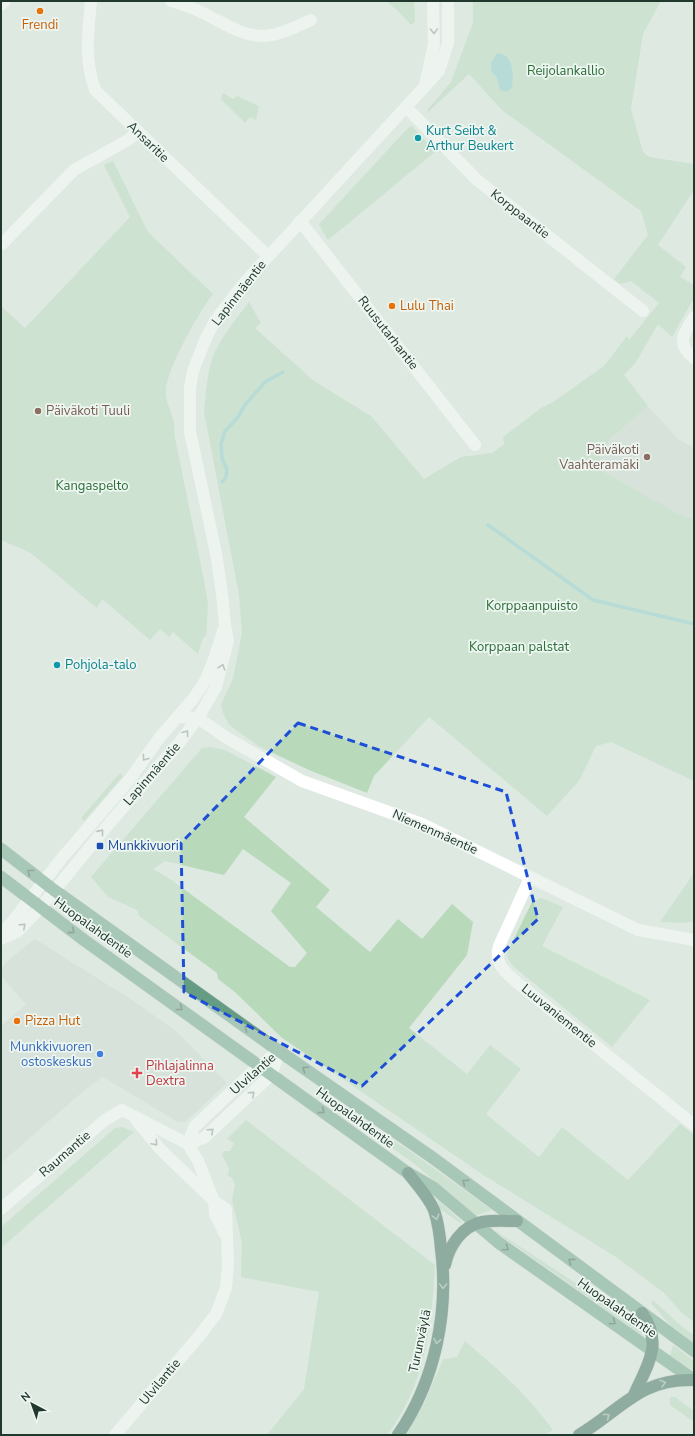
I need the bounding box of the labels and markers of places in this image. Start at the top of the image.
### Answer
marker: Frendi [35,6,45,16]
place label: Frendi [22,16,58,34]
place label: Kurt Seibt & Arthur Beukert [426,122,514,155]
marker: Kurt Seibt & Arthur Beukert [413,133,423,143]
place label: Lulu Thai [400,297,454,315]
marker: Lulu Thai [387,301,397,311]
place label: Päiväkoti Tuuli [46,402,130,420]
marker: Päiväkoti Tuuli [33,406,43,416]
place label: Päiväkoti Vaahteramäki [558,441,639,474]
marker: Päiväkoti Vaahteramäki [642,452,652,462]
place label: Pohjola-talo [65,656,137,674]
marker: Pohjola-talo [52,660,62,670]
place label: Munkkivuori [108,837,179,855]
marker: Munkkivuori [95,841,105,851]
place label: Pizza Hut [25,1012,81,1030]
marker: Pizza Hut [12,1016,22,1026]
place label: Munkkivuoren ostoskeskus [10,1038,92,1071]
marker: Munkkivuoren ostoskeskus [95,1049,105,1059]
place label: Pihlajalinna Dextra [146,1057,214,1090]
marker: Pihlajalinna Dextra [131,1067,143,1079]

